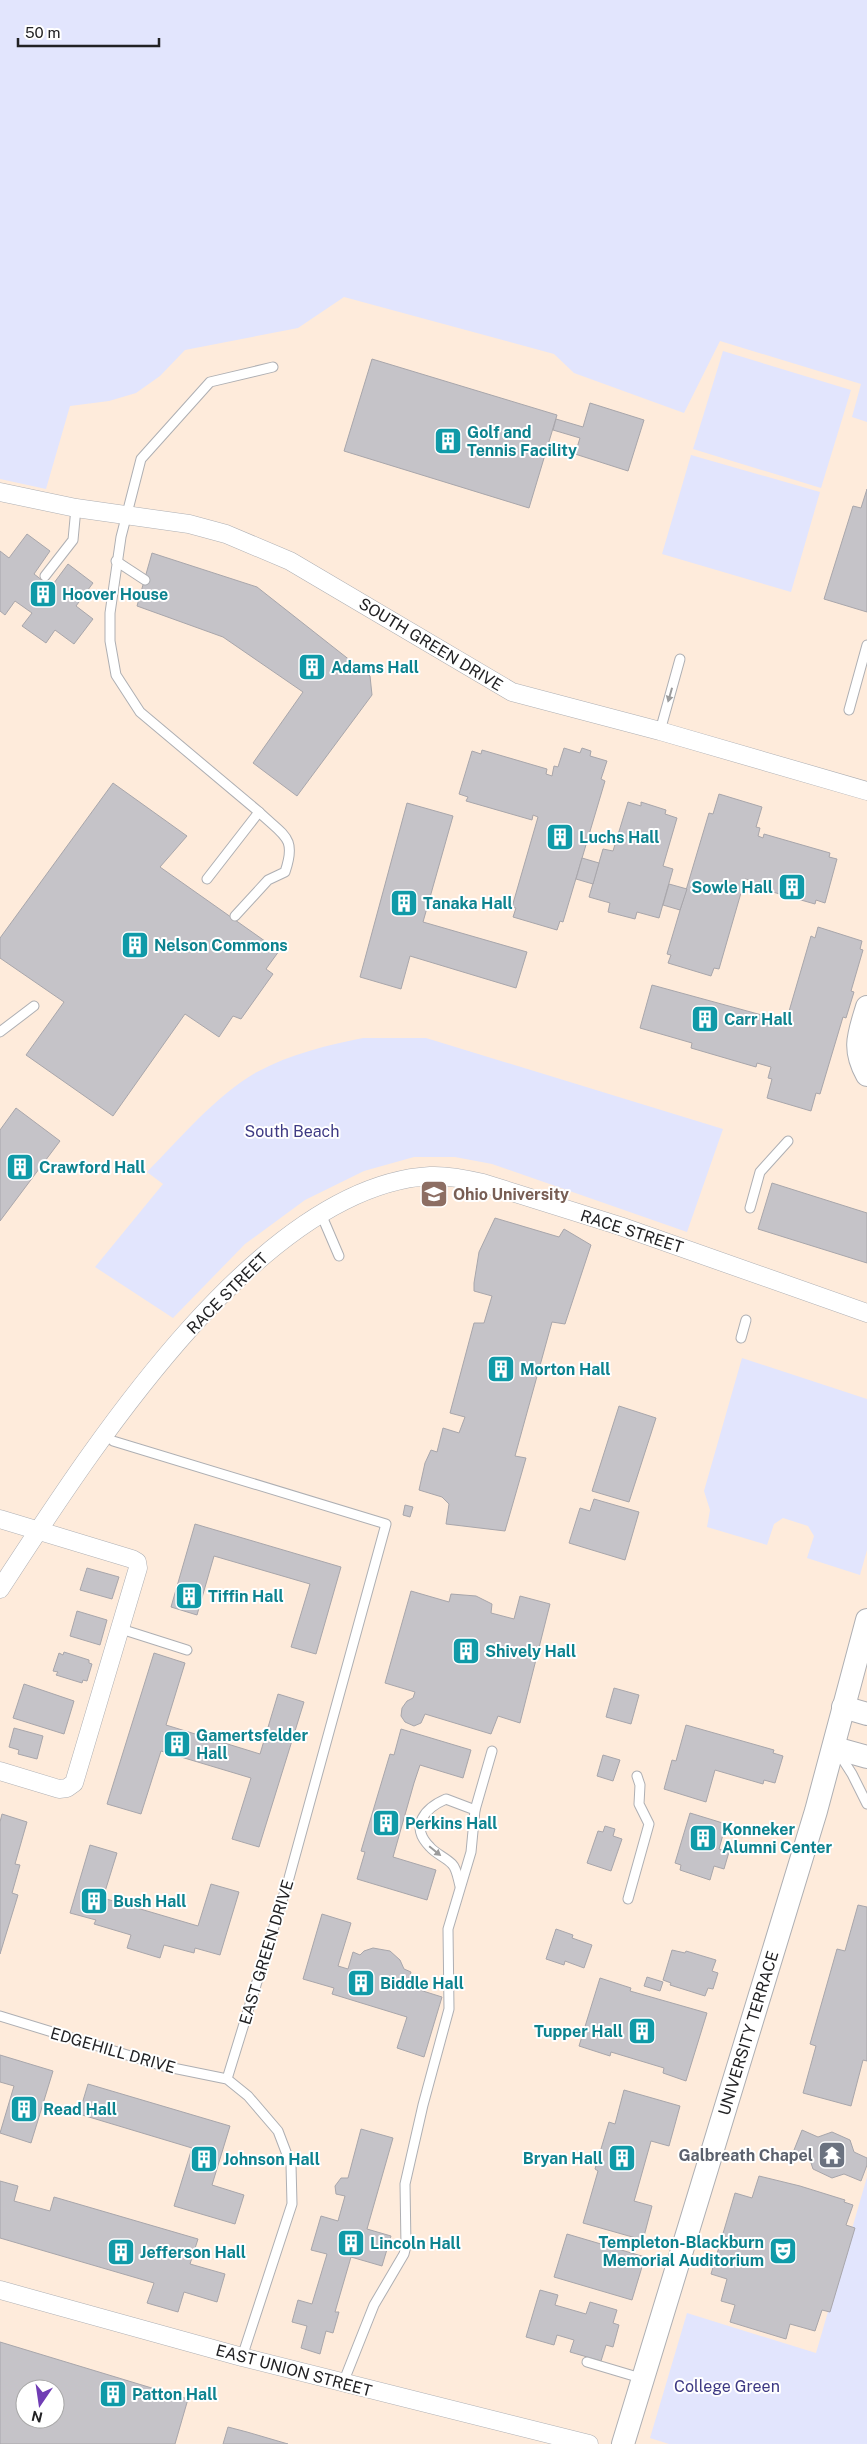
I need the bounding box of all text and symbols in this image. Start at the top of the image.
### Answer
scale bar [18,15,159,47]
text: 50 m [25,24,60,41]
place label: Golf and Tennis Facility [467,423,577,460]
building icon: Golf and Tennis Facility [433,426,463,456]
building icon: Hoover House [28,579,58,609]
place label: Hoover House [62,585,168,604]
street label: SOUTH GREEN DRIVE [355,594,506,695]
building icon: Adams Hall [297,652,327,682]
place label: Adams Hall [331,658,419,677]
one-way arrow [665,687,673,702]
building icon: Luchs Hall [545,822,575,852]
place label: Luchs Hall [579,828,660,847]
building icon: Sowle Hall [777,872,807,902]
place label: Sowle Hall [691,878,773,897]
building icon: Tanaka Hall [389,888,419,918]
place label: Tanaka Hall [423,894,513,913]
building icon: Nelson Commons [120,930,150,960]
place label: Nelson Commons [154,936,288,955]
building icon: Carr Hall [690,1004,720,1034]
place label: Carr Hall [724,1010,793,1029]
park label: South Beach [245,1122,339,1141]
building icon: Crawford Hall [5,1152,35,1182]
place label: Crawford Hall [39,1158,146,1177]
school or university icon: Ohio University [419,1179,449,1209]
place label: Ohio University [453,1185,569,1204]
street label: RACE STREET [578,1206,686,1257]
street label: RACE STREET [183,1248,272,1338]
building icon: Morton Hall [486,1354,516,1384]
place label: Morton Hall [520,1360,611,1379]
building icon: Tiffin Hall [174,1581,204,1611]
place label: Tiffin Hall [208,1587,284,1606]
building icon: Shively Hall [451,1636,481,1666]
place label: Shively Hall [485,1642,576,1661]
place label: Gamertsfelder Hall [196,1726,309,1763]
building icon: Gamertsfelder Hall [162,1729,192,1759]
building icon: Perkins Hall [371,1808,401,1838]
place label: Perkins Hall [405,1814,498,1833]
place label: Konneker Alumni Center [722,1820,833,1857]
building icon: Konneker Alumni Center [688,1823,718,1853]
one-way arrow [428,1845,441,1856]
street label: EAST GREEN DRIVE [235,1877,298,2027]
building icon: Bush Hall [79,1886,109,1916]
place label: Bush Hall [113,1892,187,1911]
street label: UNIVERSITY TERRACE [714,1949,783,2118]
building icon: Biddle Hall [346,1968,376,1998]
place label: Biddle Hall [380,1974,464,1993]
building icon: Tupper Hall [627,2016,657,2046]
place label: Tupper Hall [534,2022,623,2041]
street label: EDGEHILL DRIVE [48,2024,178,2077]
building icon: Read Hall [9,2094,39,2124]
place label: Read Hall [43,2100,117,2119]
temple icon: Galbreath Chapel [817,2140,847,2170]
building icon: Bryan Hall [607,2143,637,2173]
building icon: Johnson Hall [189,2144,219,2174]
place label: Galbreath Chapel [678,2146,813,2165]
place label: Bryan Hall [523,2149,603,2168]
place label: Johnson Hall [223,2150,320,2169]
building icon: Lincoln Hall [336,2228,366,2258]
place label: Templeton-Blackburn Memorial Auditorium [598,2233,764,2270]
place label: Lincoln Hall [370,2234,461,2253]
theatre icon: Templeton-Blackburn Memorial Auditorium [768,2236,798,2266]
building icon: Jefferson Hall [106,2237,136,2267]
place label: Jefferson Hall [140,2243,246,2262]
street label: EAST UNION STREET [214,2340,374,2401]
park label: College Green [674,2377,780,2396]
north arrow [15,2379,65,2429]
building icon: Patton Hall [98,2379,128,2409]
place label: Patton Hall [132,2385,217,2404]
text: N [30,2408,44,2426]

